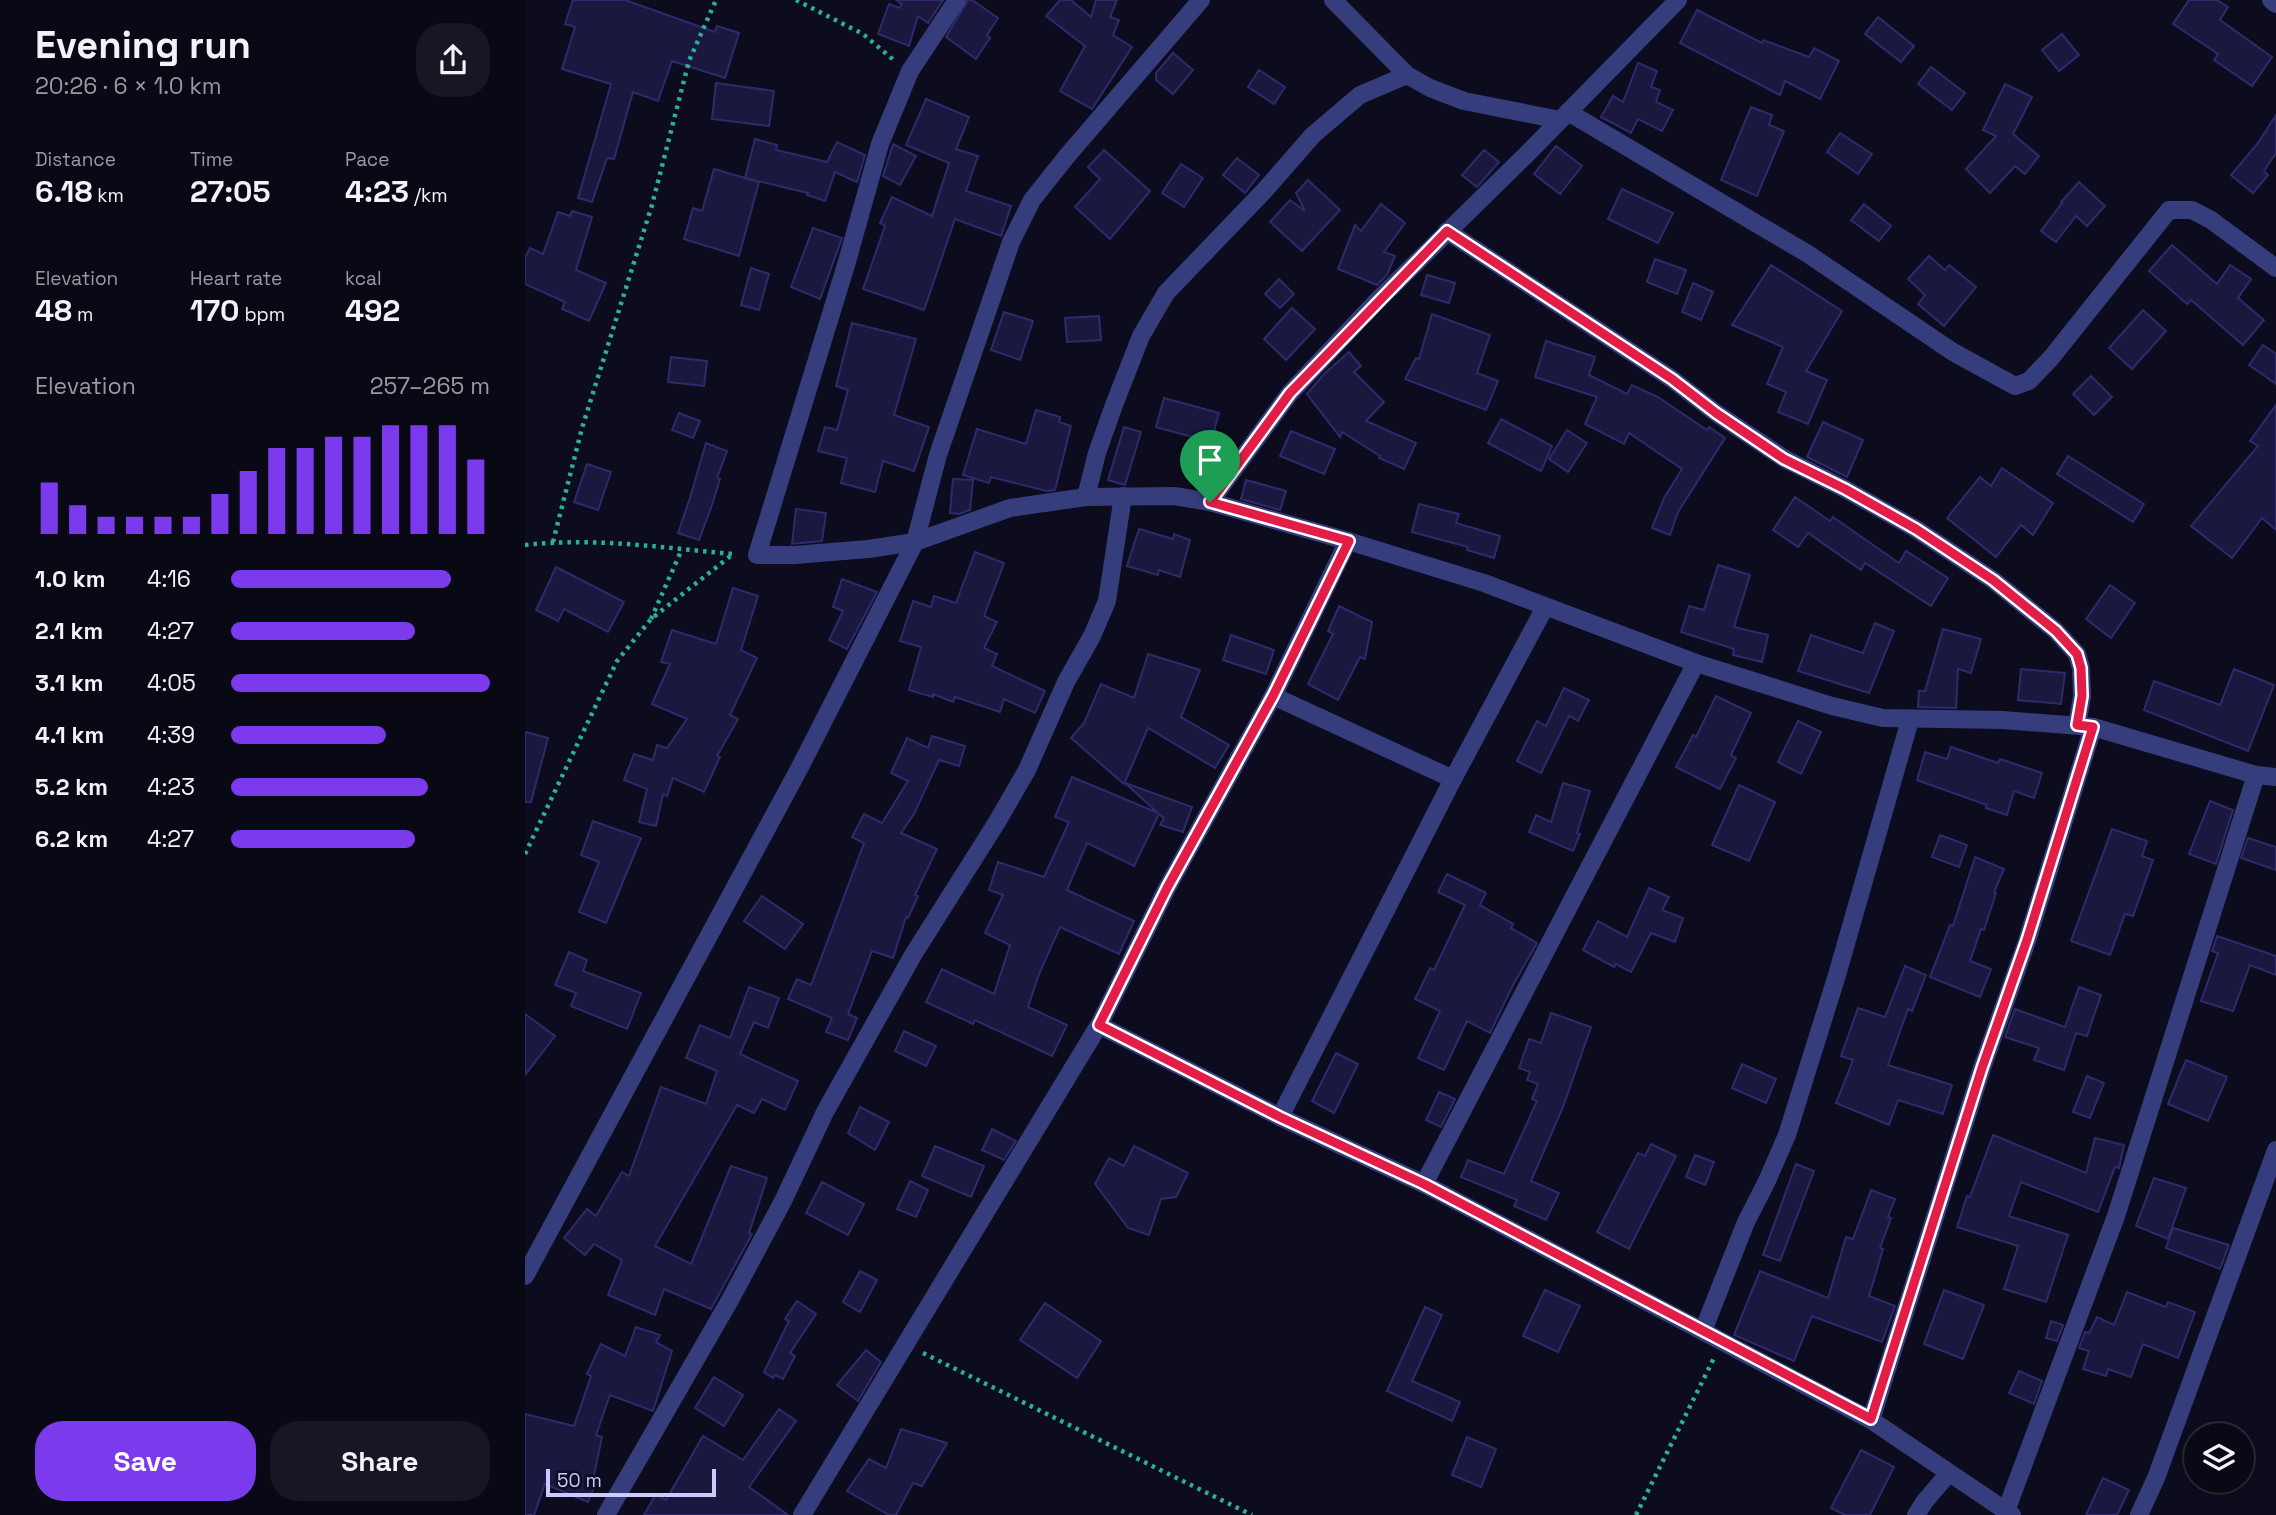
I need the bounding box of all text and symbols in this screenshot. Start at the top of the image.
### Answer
text: Evening run [35,21,251,69]
button: share [416,23,490,97]
text: 20:26 · 6 × 1.0 km [35,71,222,101]
text: Distance [35,147,116,172]
text: Time [190,147,233,172]
text: Pace [345,147,389,172]
text: 6.18 [35,172,92,211]
text: 27:05 [190,172,271,211]
text: 4:23 [345,172,409,211]
text: km [92,183,124,208]
text: /km [409,183,448,208]
text: Elevation [35,266,118,291]
text: Heart rate [190,266,282,291]
text: kcal [345,266,382,291]
text: 48 [35,291,72,330]
text: 170 [190,291,240,330]
text: 492 [345,291,400,330]
text: m [72,302,93,327]
text: bpm [240,302,285,327]
text: Elevation [35,371,136,401]
text: 257–265 m [370,371,490,401]
pin [1180,430,1240,502]
icon: arrive [1191,441,1229,479]
text: 1.0 km [35,564,105,594]
text: 4:16 [147,564,191,594]
text: 2.1 km [35,616,103,646]
text: 4:27 [147,616,194,646]
text: 3.1 km [35,668,104,698]
text: 4:05 [147,668,196,698]
text: 4.1 km [35,720,104,750]
text: 4:39 [147,720,195,750]
text: 5.2 km [35,772,108,802]
text: 4:23 [147,772,195,802]
text: 6.2 km [35,824,108,854]
text: 4:27 [147,824,194,854]
button: Save [35,1421,256,1501]
button: Share [270,1421,490,1501]
map controls [2184,1423,2254,1493]
button: layers [2184,1423,2254,1493]
scale bar [546,1466,716,1498]
text: 50 m [557,1468,602,1493]

